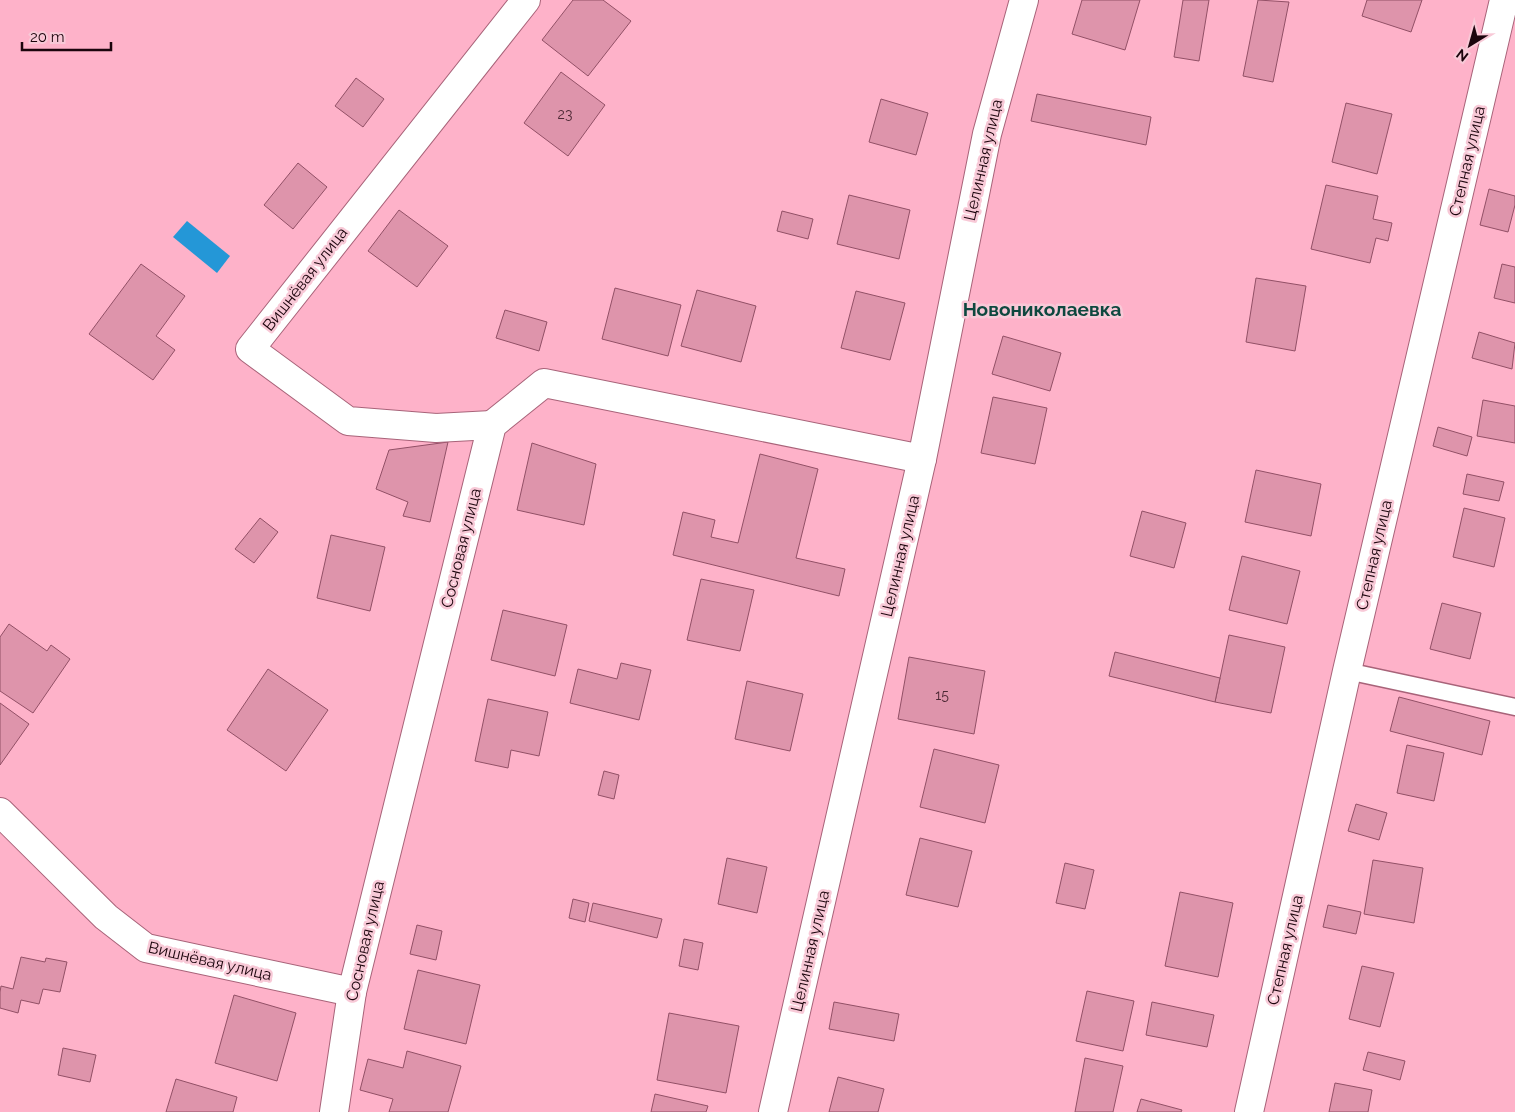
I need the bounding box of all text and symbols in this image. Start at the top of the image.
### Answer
scale bar [22,20,111,52]
north arrow [1445,20,1495,70]
text: 20 m [30,28,65,46]
text: N [1453,46,1471,65]
street label: Целинная улица [960,97,1006,223]
street label: Степная улица [1445,104,1489,218]
house number: 23 [558,106,572,122]
street label: Вишнёвая улица [259,223,351,335]
district label: Новониколаевка [963,298,1121,320]
street label: Сосновая улица [437,486,485,610]
street label: Целинная улица [877,493,923,619]
street label: Степная улица [1352,498,1396,612]
house number: 15 [935,687,949,703]
street label: Сосновая улица [342,879,388,1003]
street label: Целинная улица [787,888,833,1014]
street label: Степная улица [1263,893,1307,1007]
street label: Вишнёвая улица [146,938,274,984]

